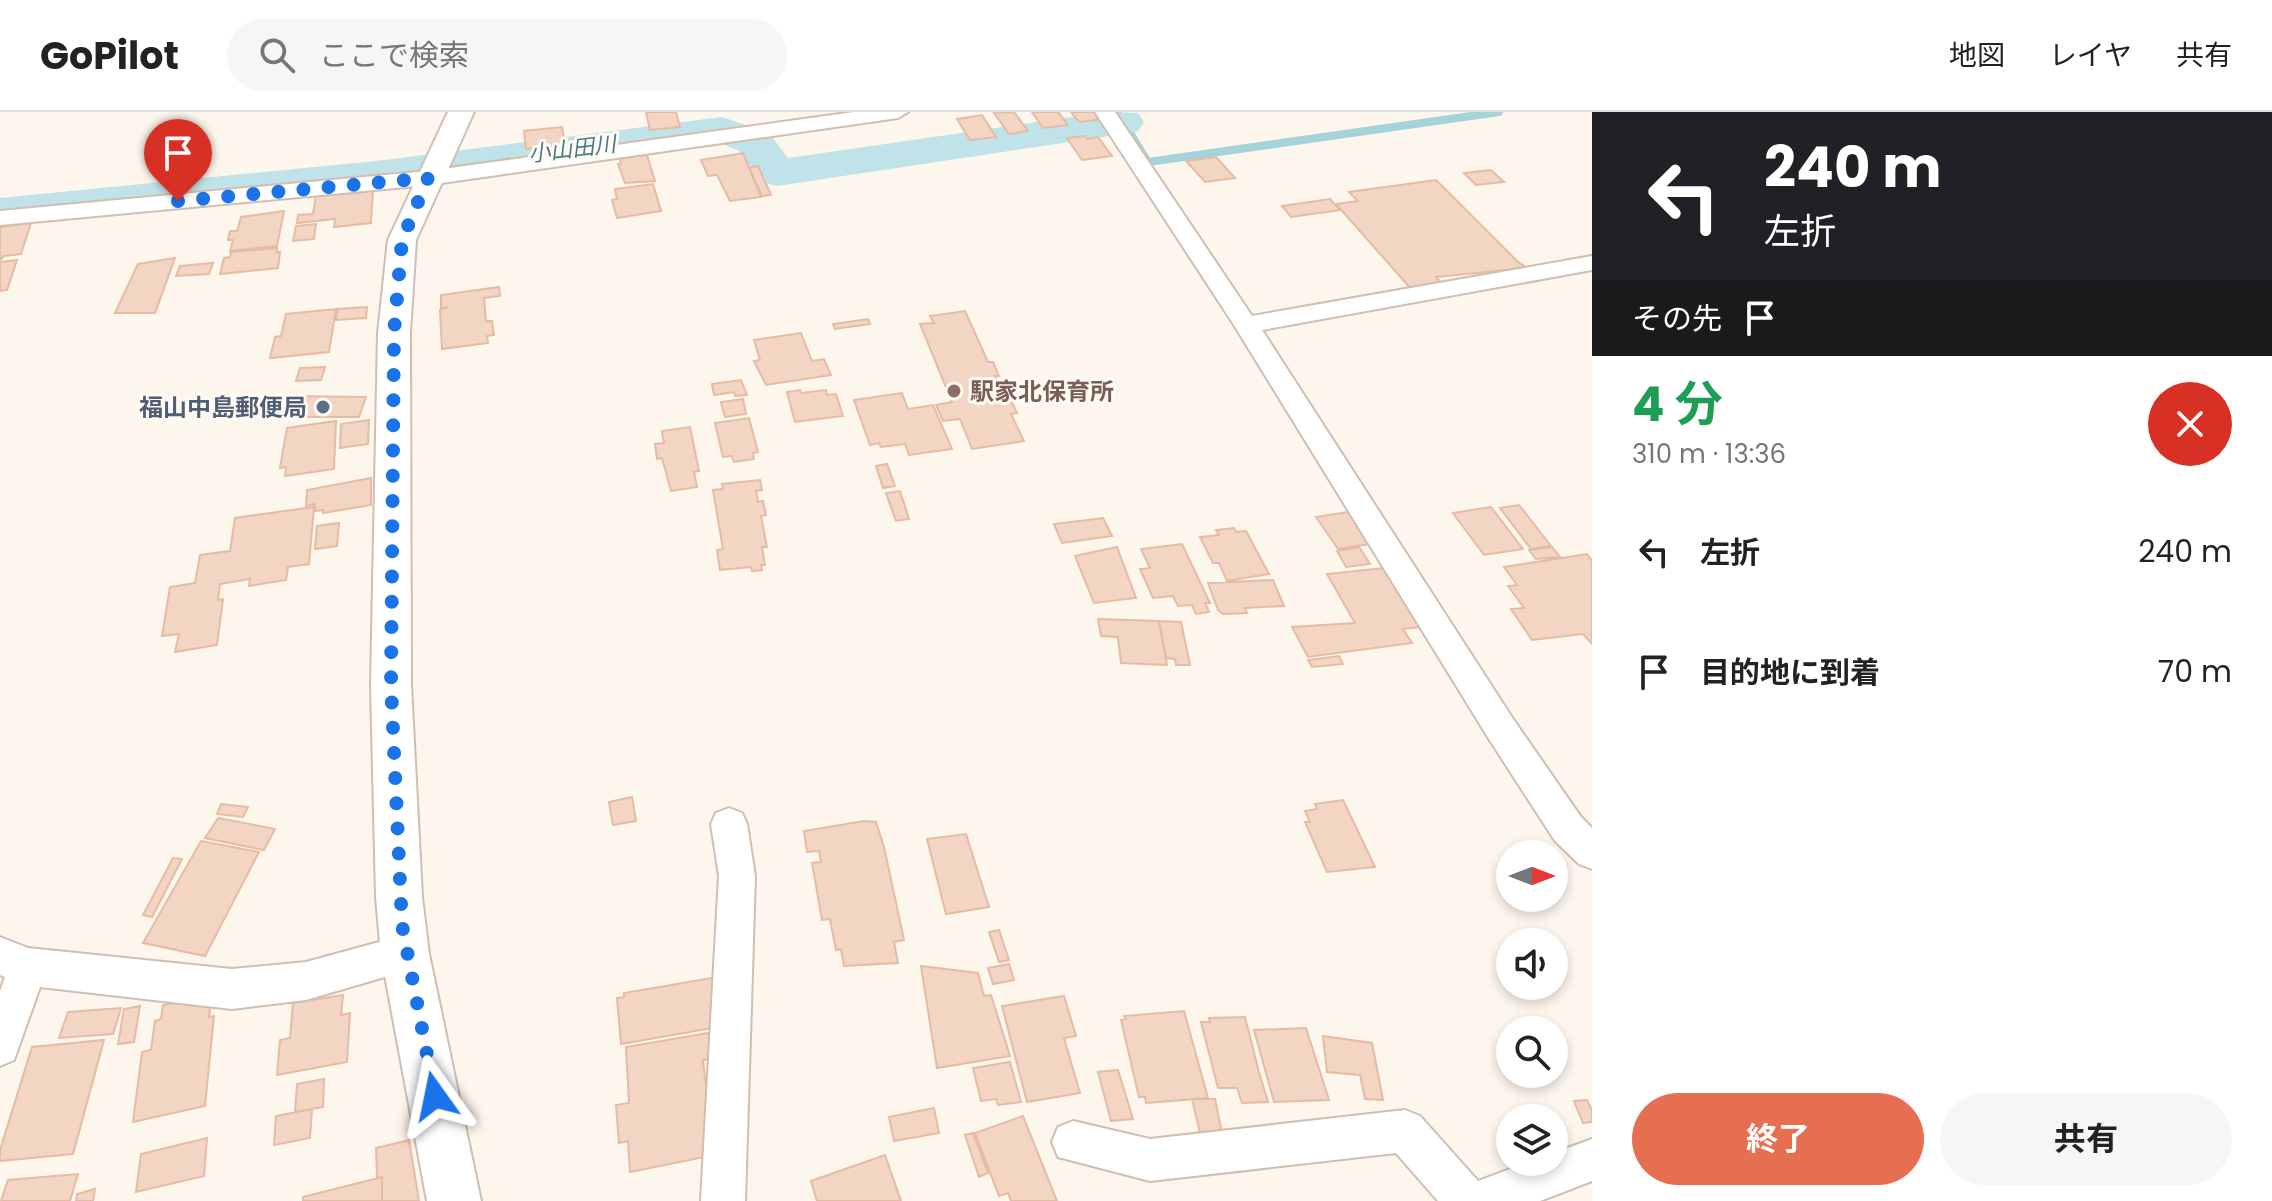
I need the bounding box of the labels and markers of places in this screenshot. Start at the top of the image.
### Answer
pin [144,119,212,201]
place label: 駅家北保育所 [970,375,1114,408]
marker: 駅家北保育所 [945,382,963,400]
place label: 福山中島郵便局 [139,391,307,424]
marker: 福山中島郵便局 [314,398,332,416]

